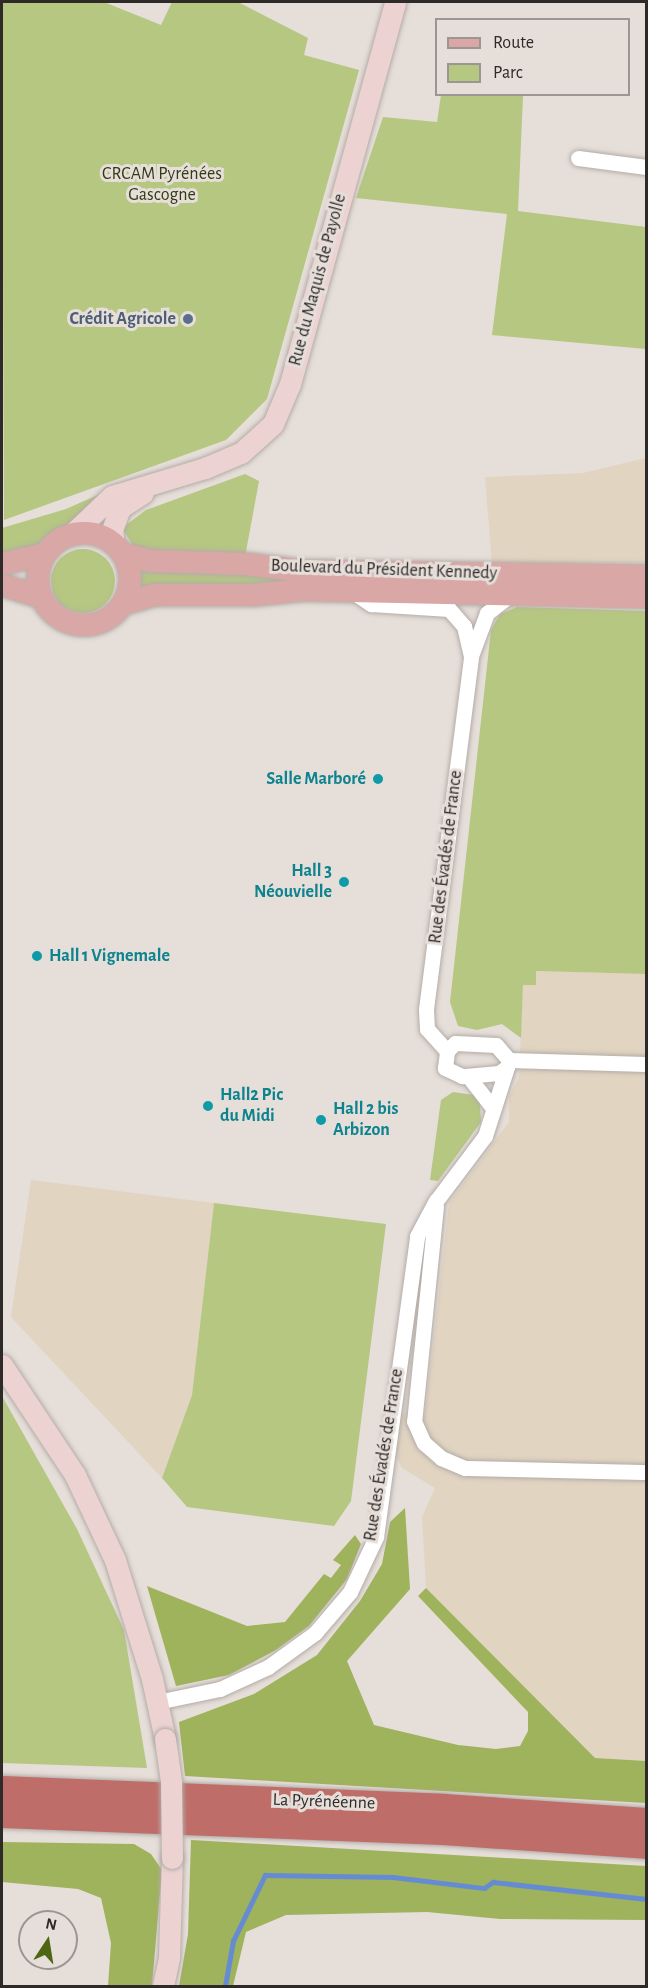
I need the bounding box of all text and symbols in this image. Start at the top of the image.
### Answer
legend [435,18,630,96]
text: Route [493,34,534,52]
text: Parc [493,64,523,82]
park label: CRCAM Pyrénées Gascogne [102,164,222,207]
street label: Rue du Maquis de Payolle [285,192,351,368]
place label: Crédit Agricole [69,308,176,330]
marker: Crédit Agricole [181,312,195,326]
street label: Boulevard du Président Kennedy [270,555,498,585]
place label: Salle Marboré [266,768,366,790]
street label: Rue des Évadés de France [425,769,467,945]
marker: Salle Marboré [371,772,385,786]
place label: Hall 3 Néouvielle [254,861,332,904]
marker: Hall 3 Néouvielle [337,875,351,889]
place label: Hall 1 Vignemale [49,945,170,967]
marker: Hall 1 Vignemale [30,949,44,963]
place label: Hall2 Pic du Midi [220,1085,283,1128]
marker: Hall2 Pic du Midi [201,1099,215,1113]
place label: Hall 2 bis Arbizon [333,1099,398,1142]
marker: Hall 2 bis Arbizon [314,1113,328,1127]
street label: Rue des Évadés de France [360,1367,408,1543]
street label: La Pyrénéenne [272,1789,376,1815]
north arrow [18,1910,78,1970]
text: N [44,1915,58,1933]

